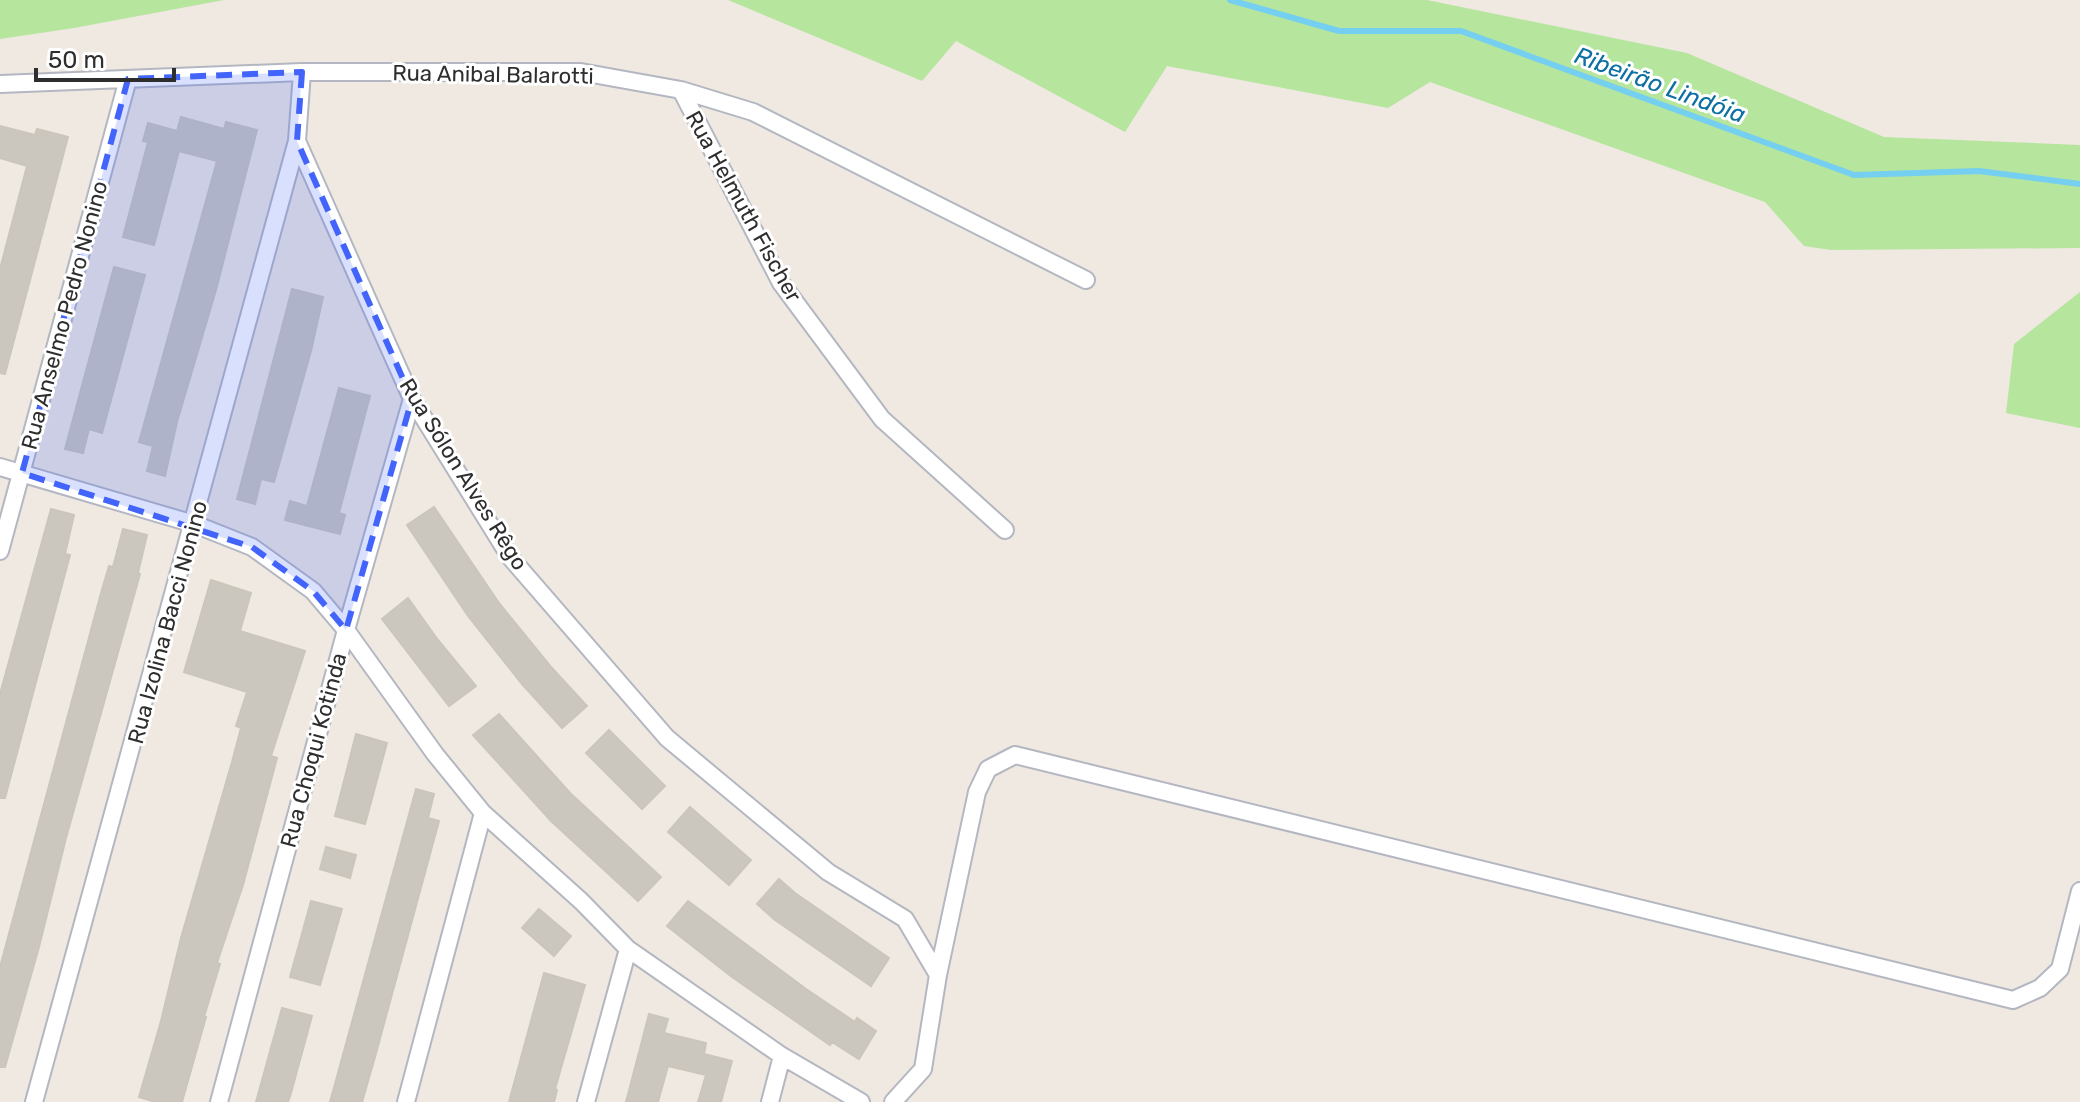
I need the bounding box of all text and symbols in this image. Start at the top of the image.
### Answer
scale bar [36,32,174,82]
water label: Ribeirão Lindóia [1571,41,1749,129]
text: 50 m [48,46,105,74]
street label: Rua Anibal Balarotti [392,59,594,90]
street label: Rua Helmuth Fischer [680,106,808,307]
street label: Rua Anselmo Pedro Nonino [16,178,113,453]
street label: Rua Sólon Alves Rêgo [394,373,534,575]
street label: Rua Izolina Bacci Nonino [122,498,213,747]
street label: Rua Choqui Kotinda [274,650,352,850]

